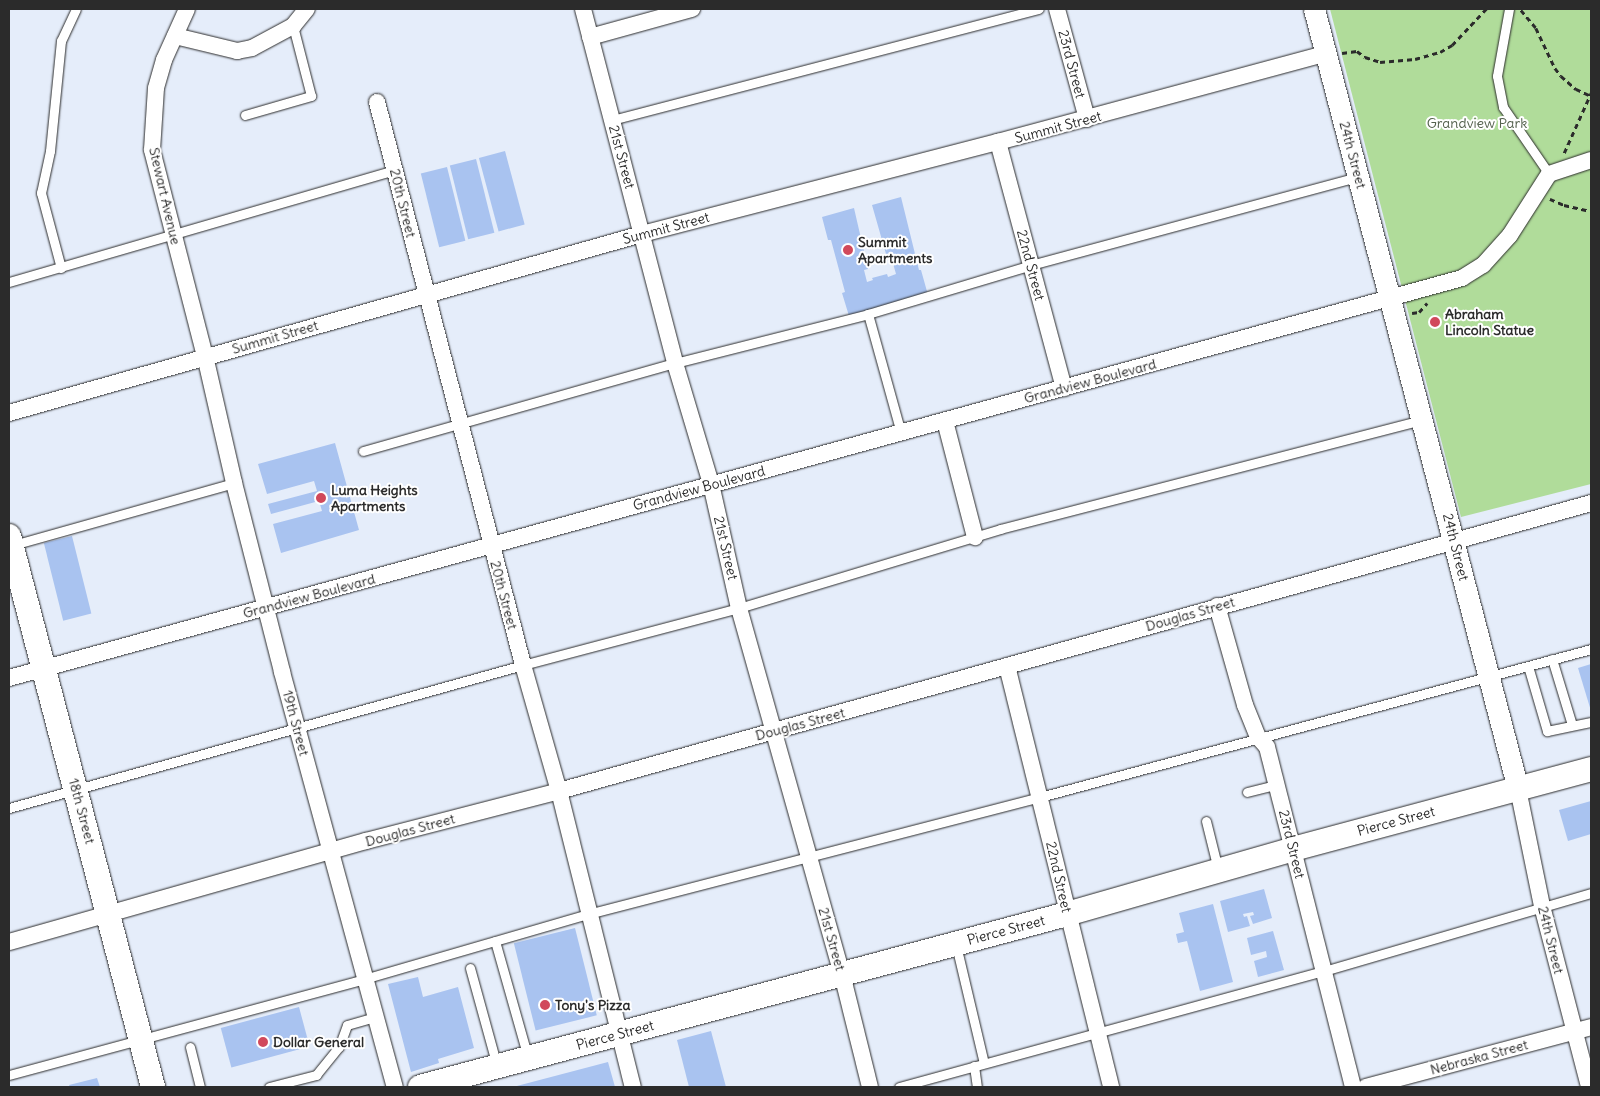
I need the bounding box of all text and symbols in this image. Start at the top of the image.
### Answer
street label: 23rd Street [1055,28,1089,100]
street label: Summit Street [1013,107,1103,147]
park label: Grandview Park [1427,115,1527,131]
street label: 24th Street [1336,119,1370,191]
street label: 21st Street [605,123,639,191]
street label: Stewart Avenue [146,146,184,246]
street label: 20th Street [386,167,420,239]
street label: Summit Street [621,208,711,248]
street label: 22nd Street [1014,228,1048,302]
place label: Summit Apartments [858,234,932,266]
marker: Summit Apartments [842,244,854,256]
place label: Abraham Lincoln Statue [1445,306,1534,338]
marker: Abraham Lincoln Statue [1429,316,1441,328]
street label: Summit Street [230,317,320,357]
street label: Grandview Boulevard [1022,355,1158,407]
street label: Grandview Boulevard [631,462,767,514]
place label: Luma Heights Apartments [331,482,418,514]
marker: Luma Heights Apartments [315,492,327,504]
street label: 24th Street [1439,511,1473,583]
street label: 21st Street [711,514,741,582]
street label: 20th Street [487,559,521,631]
street label: Grandview Boulevard [241,570,377,622]
street label: Douglas Street [1144,593,1236,635]
street label: 19th Street [279,688,313,758]
street label: Douglas Street [753,704,847,744]
street label: 18th Street [65,776,99,846]
street label: Pierce Street [1355,803,1437,839]
street label: 23rd Street [1275,808,1309,880]
street label: Douglas Street [363,810,457,850]
street label: 22nd Street [1043,840,1075,914]
street label: 24th Street [1534,904,1568,976]
street label: 21st Street [815,905,849,973]
street label: Pierce Street [965,912,1047,948]
place label: Tony's Pizza [555,997,630,1013]
marker: Tony's Pizza [539,999,551,1011]
street label: Pierce Street [574,1017,656,1053]
place label: Dollar General [273,1034,364,1050]
marker: Dollar General [257,1036,269,1048]
street label: Nebraska Street [1428,1036,1530,1078]

